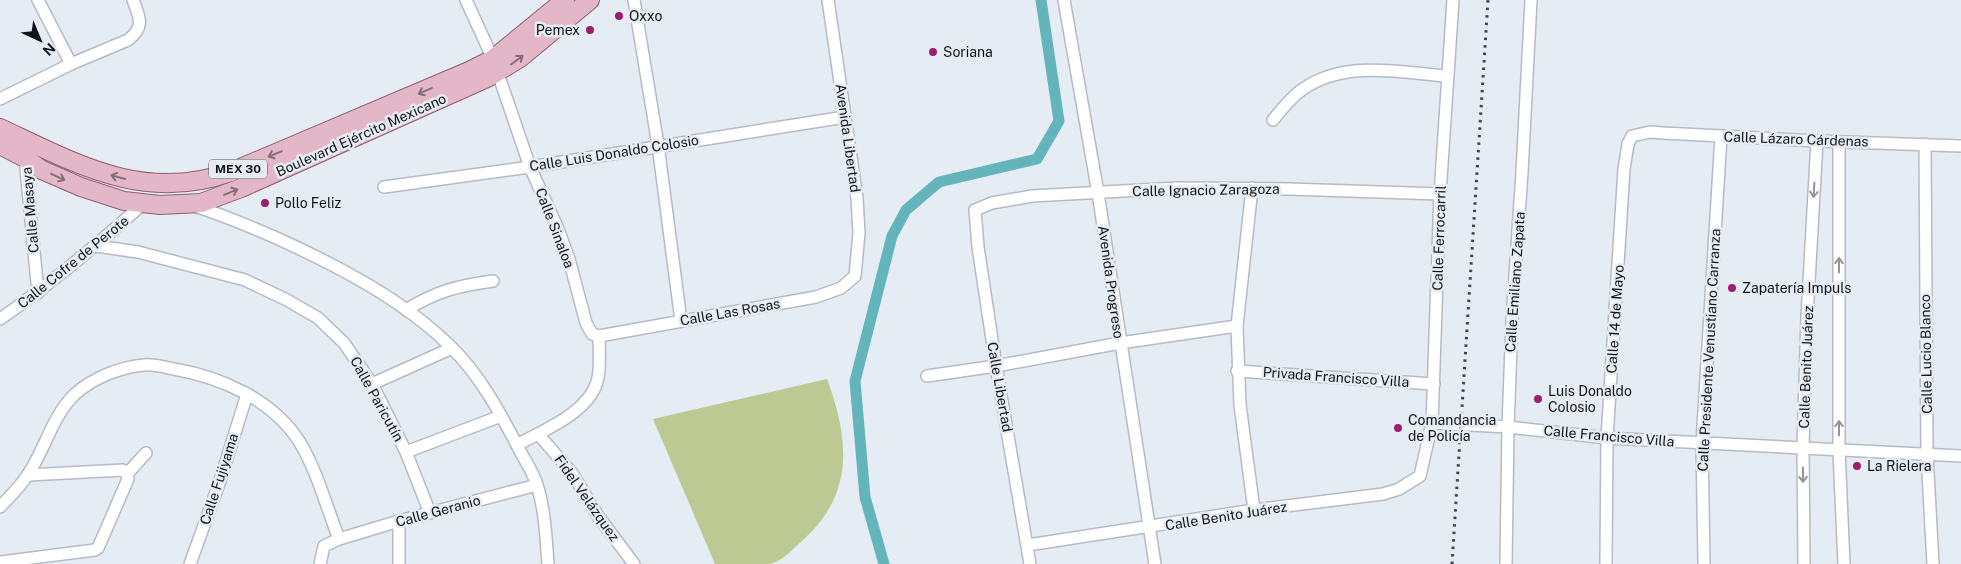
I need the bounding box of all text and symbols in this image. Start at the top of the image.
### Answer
place label: Oxxo [629,8,662,24]
marker: Oxxo [613,10,625,22]
north arrow [15,15,65,65]
place label: Pemex [536,22,580,38]
marker: Pemex [584,24,596,36]
text: N [40,40,59,59]
place label: Soriana [943,44,993,60]
marker: Soriana [927,46,939,58]
one-way arrow [510,54,523,65]
street label: Avenida Libertad [832,83,864,193]
one-way arrow [418,86,433,96]
street label: Boulevard Ejército Mexicano [273,90,449,180]
street label: Calle Lázaro Cárdenas [1723,128,1869,150]
street label: Calle Luis Donaldo Colosio [528,132,700,174]
one-way arrow [268,149,283,159]
road number: MEX 30 [209,160,267,178]
street label: Calle Masaya [18,166,42,254]
one-way arrow [111,172,127,182]
one-way arrow [50,173,65,182]
street label: Calle Ignacio Zaragoza [1132,181,1280,199]
one-way arrow [1810,182,1819,198]
street label: Calle Ferrocarril [1429,185,1449,291]
street label: Calle Sinaloa [532,186,578,270]
one-way arrow [223,187,238,197]
place label: Pollo Feliz [275,195,342,211]
marker: Pollo Feliz [259,197,271,209]
street label: Calle Emiliano Zapata [1502,211,1528,353]
street label: Calle Cofre de Perote [14,212,132,312]
street label: Avenida Progreso [1095,224,1127,340]
street label: Calle Presidente Venustiano Carranza [1695,228,1723,472]
one-way arrow [1834,258,1843,274]
street label: Calle 14 de Mayo [1603,264,1627,374]
place label: Zapatería Impuls [1742,280,1851,296]
marker: Zapatería Impuls [1726,282,1738,294]
street label: Calle Lucio Blanco [1917,294,1935,414]
street label: Calle Las Rosas [679,295,781,329]
street label: Calle Benito Juárez [1796,305,1816,429]
street label: Calle Libertad [984,341,1016,433]
street label: Calle Paricutín [347,354,407,444]
street label: Privada Francisco Villa [1262,364,1410,390]
place label: Luis Donaldo Colosio [1548,383,1632,415]
marker: Luis Donaldo Colosio [1532,393,1544,405]
place label: Comandancia de Policía [1408,412,1496,444]
one-way arrow [1834,420,1844,436]
marker: Comandancia de Policía [1392,422,1404,434]
street label: Calle Francisco Villa [1543,422,1675,450]
street label: Calle Fujiyama [197,431,241,527]
street label: Fidel Velázquez [551,452,623,544]
place label: La Rielera [1867,458,1932,474]
marker: La Rielera [1851,460,1863,472]
one-way arrow [1798,466,1808,482]
street label: Calle Geranio [394,492,482,530]
street label: Calle Benito Juárez [1164,498,1288,534]

